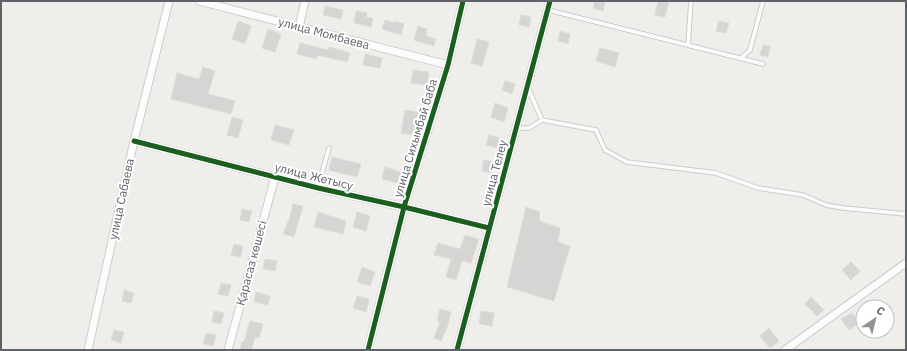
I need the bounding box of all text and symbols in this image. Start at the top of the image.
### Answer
street label: улица Момбаева [277,14,372,53]
street label: улица Сихымбай баба [390,76,440,199]
street label: улица Телеу [478,138,510,208]
street label: улица Сабаева [105,156,137,241]
street label: улица Жетысу [273,159,355,193]
street label: Қарасаз көшесі [232,219,270,307]
north arrow [855,299,895,339]
text: С [874,303,888,319]

